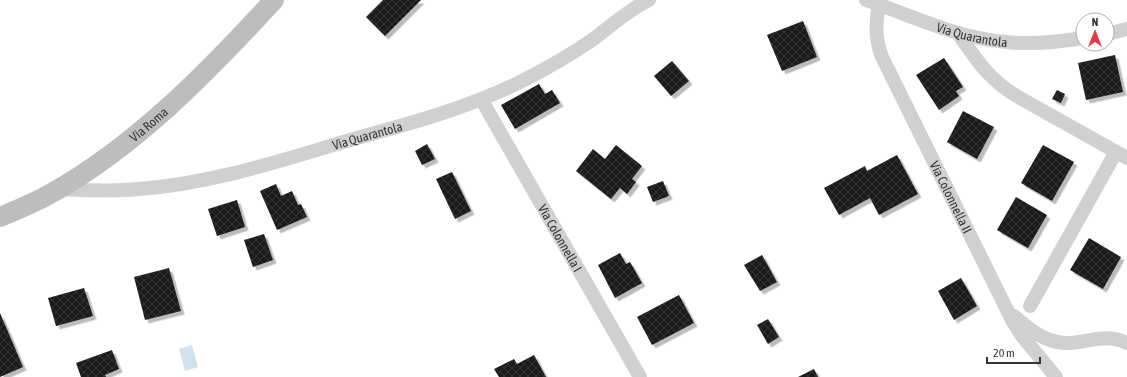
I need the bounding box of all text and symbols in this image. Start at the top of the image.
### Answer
north arrow [1075,12,1115,52]
text: N [1092,16,1098,28]
street label: Via Quarantola [935,20,1008,50]
street label: Via Roma [127,104,171,145]
street label: Via Quarantola [330,119,404,153]
street label: Via Colonnella II [927,159,975,236]
street label: Via Colonnella I [535,202,585,275]
scale bar [987,339,1040,365]
text: 20 m [993,346,1015,360]

